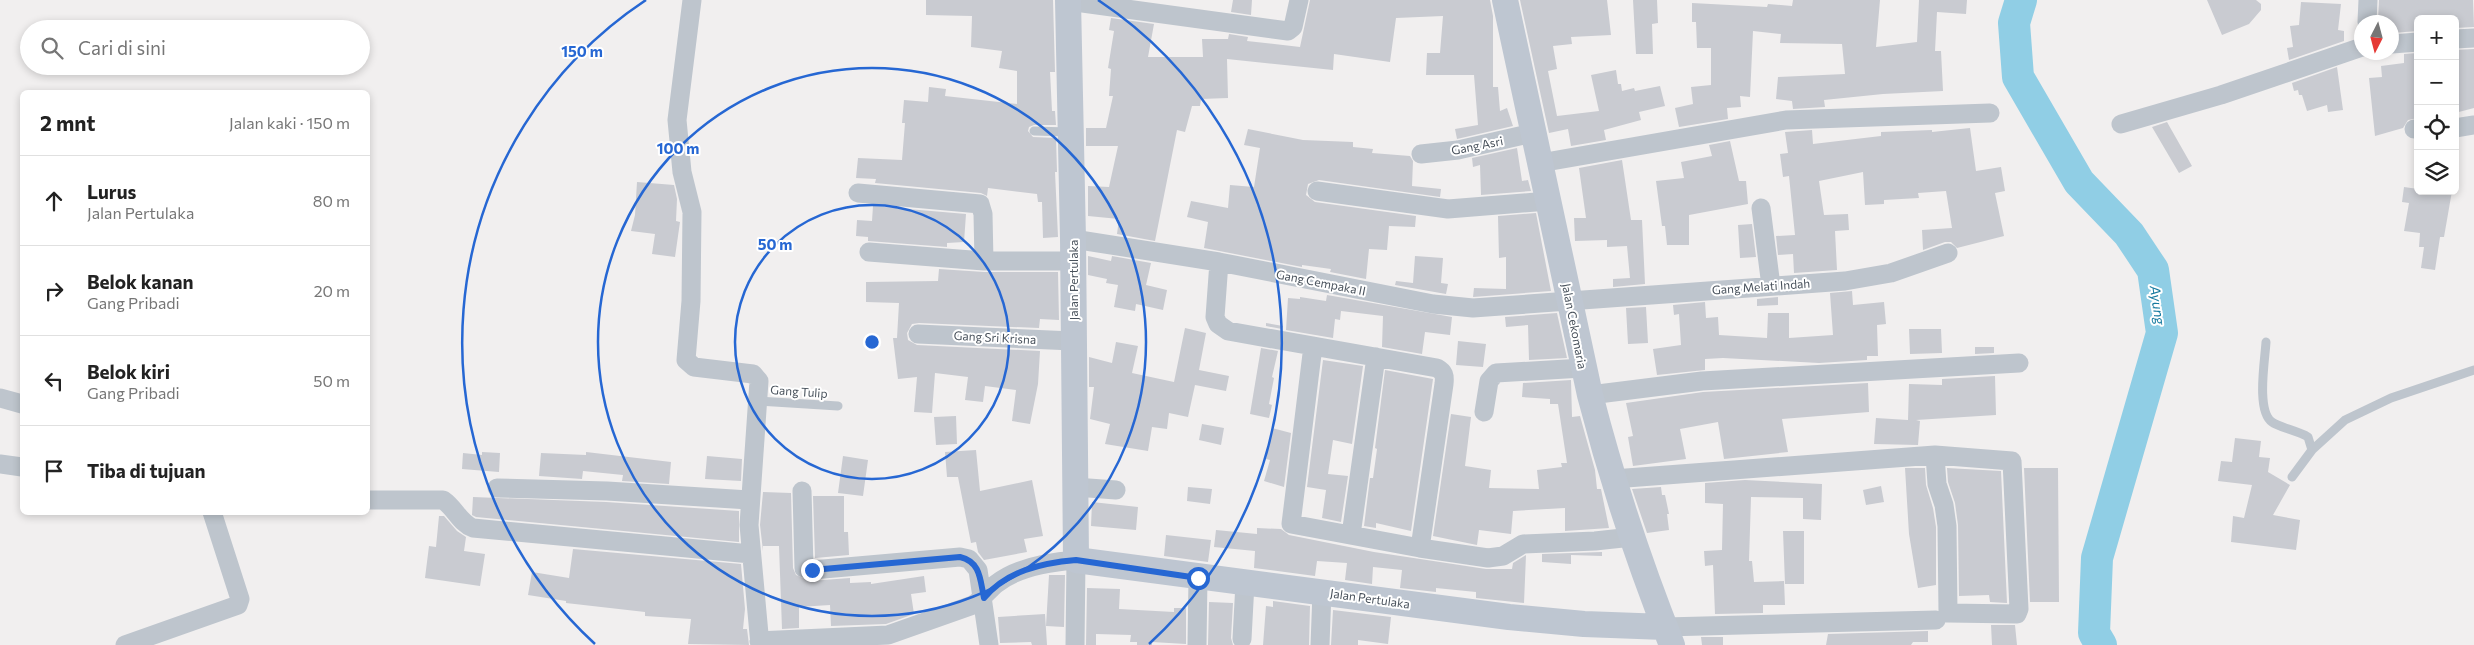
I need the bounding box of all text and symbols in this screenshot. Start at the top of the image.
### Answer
north arrow [2354,15,2399,60]
map controls [2414,15,2459,195]
button: + [2414,15,2459,60]
search box [20,20,370,75]
icon: search [38,34,66,62]
text: Cari di sini [78,36,166,59]
text: 150 m [561,42,603,60]
button: − [2414,60,2459,105]
button: locate [2414,105,2459,150]
text: 2 mnt [40,110,95,135]
text: Jalan kaki · 150 m [229,113,350,132]
street label: Gang Asri [1450,133,1504,157]
text: 100 m [657,139,699,157]
button: layers [2414,150,2459,195]
text: Lurus [87,180,136,203]
icon: ahead [40,187,68,215]
text: 80 m [313,191,350,210]
text: Jalan Pertulaka [87,203,194,222]
text: 50 m [758,235,792,253]
street label: Jalan Pertulaka [1066,240,1081,320]
street label: Gang Cempaka II [1275,266,1367,298]
text: Belok kanan [87,270,194,293]
street label: Gang Melati Indah [1711,276,1811,296]
icon: right [40,277,68,305]
text: 20 m [314,281,350,300]
street label: Jalan Cekomaria [1559,282,1590,370]
water label: Ayung [2147,283,2169,327]
text: Gang Pribadi [87,293,180,312]
street label: Gang Sri Krisna [953,328,1037,346]
centre of rings [863,333,881,351]
text: Belok kiri [87,360,170,383]
icon: left [40,367,68,395]
text: 50 m [313,371,350,390]
street label: Gang Tulip [770,382,828,400]
text: Gang Pribadi [87,383,180,402]
icon: arrive [40,457,68,485]
text: Tiba di tujuan [87,459,205,482]
route end [801,559,824,582]
route start [1187,567,1210,590]
street label: Jalan Pertulaka [1329,585,1411,612]

